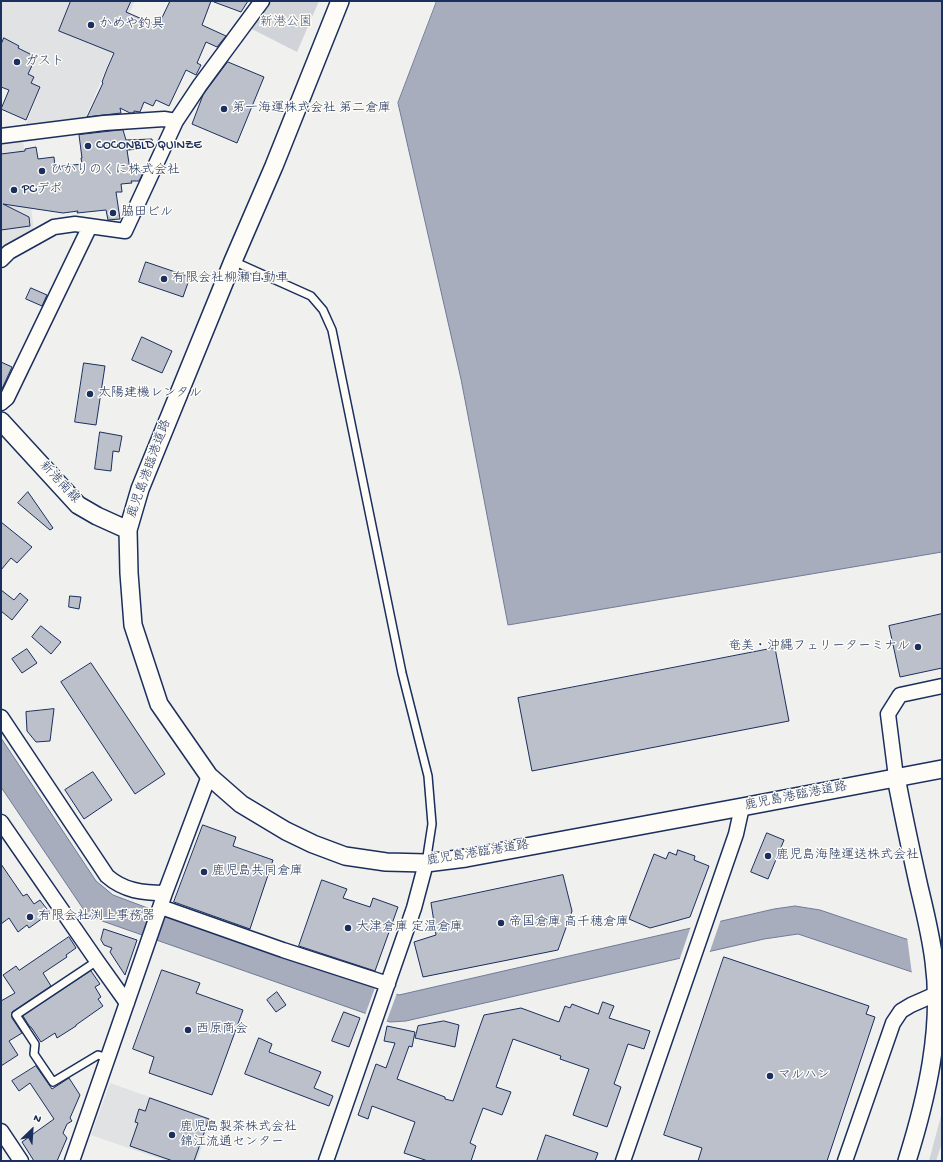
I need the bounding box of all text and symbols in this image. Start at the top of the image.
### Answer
park label: 新港公園 [260,15,312,31]
place label: かめや釣具 [99,17,164,33]
marker: かめや釣具 [86,20,96,30]
place label: ガスト [25,54,64,70]
marker: ガスト [12,57,22,67]
place label: 第一海運株式会社 第二倉庫 [232,101,391,117]
marker: 第一海運株式会社 第二倉庫 [219,104,229,114]
place label: COCONBLD QUINZE [96,138,202,154]
marker: COCONBLD QUINZE [83,141,93,151]
place label: ひかりのくに株式会社 [50,163,180,179]
marker: ひかりのくに株式会社 [37,166,47,176]
place label: PCデポ [22,182,62,198]
marker: PCデポ [9,185,19,195]
place label: 脇田ビル [121,205,173,221]
marker: 脇田ビル [108,208,118,218]
place label: 有限会社柳瀬自動車 [172,271,289,287]
marker: 有限会社柳瀬自動車 [159,274,169,284]
place label: 太陽建機レンタル [98,386,202,402]
marker: 太陽建機レンタル [85,389,95,399]
street label: 鹿児島港臨港道路 [125,417,175,521]
street label: 新港南線 [36,459,82,507]
place label: 奄美・沖縄フェリーターミナル [728,639,910,655]
marker: 奄美・沖縄フェリーターミナル [913,642,923,652]
street label: 鹿児島港臨港道路 [743,779,849,815]
street label: 鹿児島港臨港道路 [425,838,531,870]
place label: 鹿児島海陸運送株式会社 [776,848,919,864]
marker: 鹿児島海陸運送株式会社 [763,851,773,861]
place label: 鹿児島共同倉庫 [212,864,303,880]
marker: 鹿児島共同倉庫 [199,867,209,877]
place label: 有限会社渕上事務器 [38,909,155,925]
marker: 有限会社渕上事務器 [25,912,35,922]
place label: 帝国倉庫 高千穂倉庫 [509,915,629,931]
marker: 帝国倉庫 高千穂倉庫 [496,918,506,928]
place label: 大津倉庫 定温倉庫 [356,920,463,936]
marker: 大津倉庫 定温倉庫 [343,923,353,933]
place label: 西原商会 [196,1022,248,1038]
marker: 西原商会 [183,1025,193,1035]
place label: マルハン [778,1068,830,1084]
marker: マルハン [765,1071,775,1081]
north arrow [12,1110,52,1150]
text: N [31,1112,43,1126]
place label: 鹿児島製茶株式会社 錦江流通センター [180,1120,297,1151]
marker: 鹿児島製茶株式会社 錦江流通センター [167,1130,177,1140]

